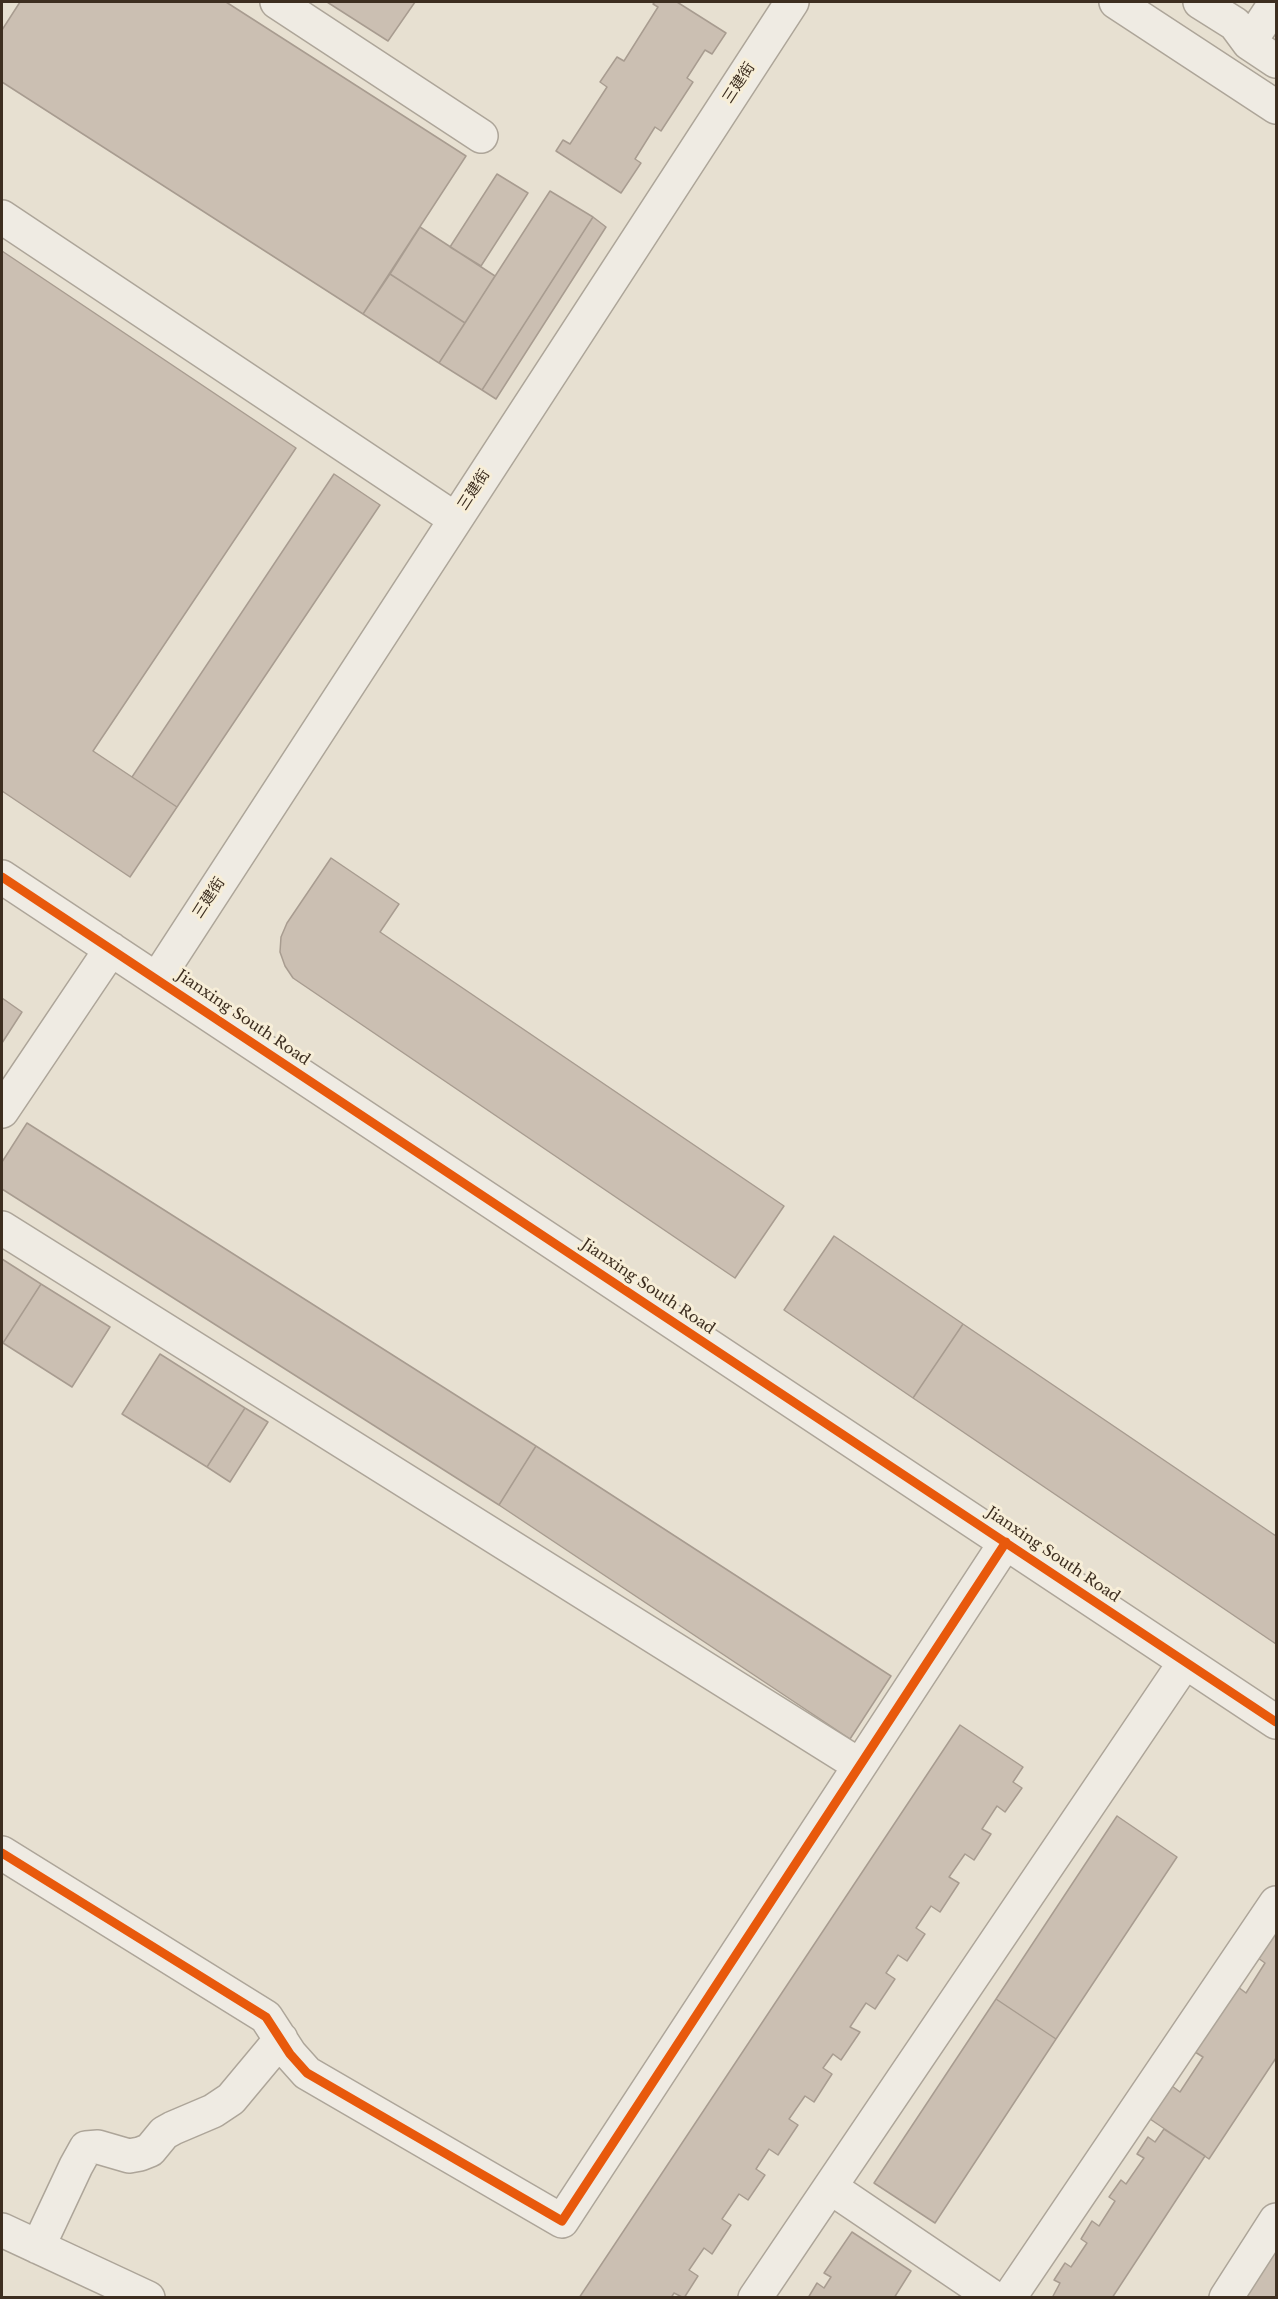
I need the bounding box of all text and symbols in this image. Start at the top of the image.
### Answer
street label: 三建街 [719,59,759,107]
street label: 三建街 [454,466,494,514]
street label: 三建街 [189,874,229,922]
street label: Jianxing South Road [173,967,313,1069]
street label: Jianxing South Road [578,1236,718,1338]
street label: Jianxing South Road [983,1504,1123,1606]

